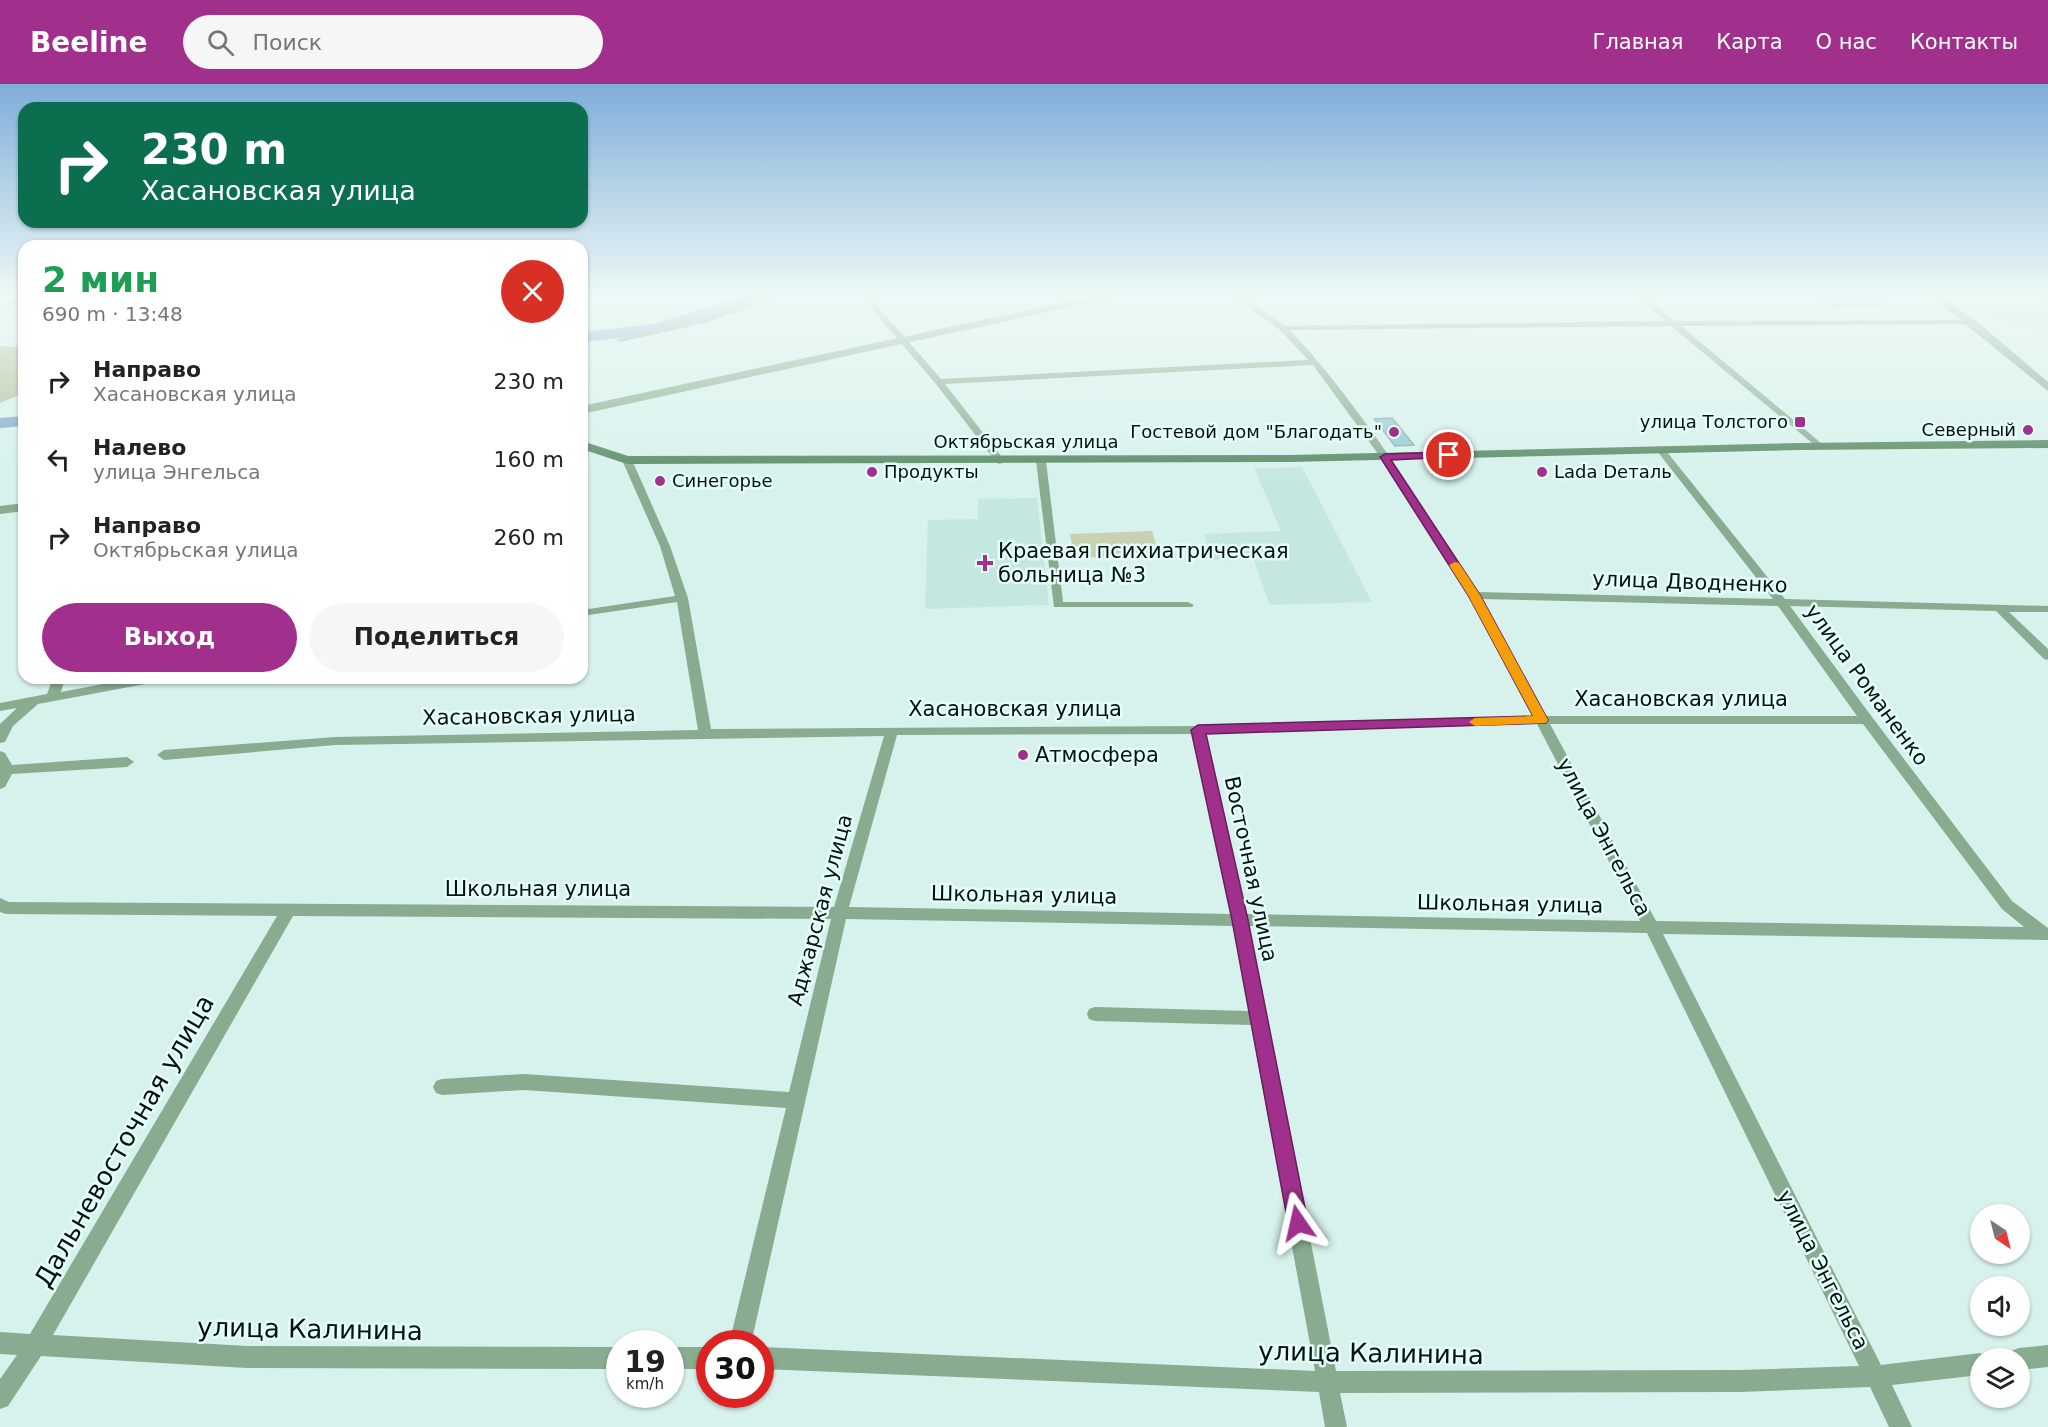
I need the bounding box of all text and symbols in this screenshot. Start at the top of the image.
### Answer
search box [183,15,603,69]
text: Beeline [30,26,147,59]
icon: search [204,26,237,59]
text: Поиск [252,30,322,55]
text: Главная [1593,30,1683,54]
text: Карта [1716,30,1783,54]
text: О нас [1816,30,1877,54]
text: Контакты [1910,30,2018,54]
text: 230 m [141,125,287,174]
icon: right [42,126,120,204]
text: Хасановская улица [141,175,416,206]
text: 2 мин [42,259,159,300]
button: close [501,260,564,323]
text: 690 m · 13:48 [42,302,183,326]
text: Направо [93,357,201,382]
icon: right [42,365,75,398]
text: 230 m [494,369,564,394]
text: Хасановская улица [93,382,297,406]
place label: улица Толстого [1640,411,1788,432]
marker: улица Толстого [1793,415,1807,429]
place label: Северный [1922,419,2016,440]
place label: Гостевой дом "Благодать" [1130,421,1382,442]
marker: Северный [2021,423,2035,437]
marker: Гостевой дом "Благодать" [1387,425,1401,439]
pin [1423,429,1474,480]
street label: Октябрьская улица [934,431,1118,452]
text: Налево [93,435,186,460]
icon: arrive [1432,438,1465,471]
icon: left [42,443,75,476]
text: 160 m [494,447,564,472]
text: улица Энгельса [93,460,261,484]
place label: Продукты [884,461,979,482]
place label: Lada Dеталь [1554,461,1672,482]
marker: Продукты [865,465,879,479]
marker: Lada Dеталь [1535,465,1549,479]
place label: Синегорье [672,470,773,491]
marker: Синегорье [653,474,667,488]
text: Направо [93,513,201,538]
icon: right [42,521,75,554]
text: 260 m [494,525,564,550]
text: Октябрьская улица [93,538,299,562]
place label: Краевая психиатрическая больница №3 [998,539,1289,587]
marker: Краевая психиатрическая больница №3 [976,554,994,572]
street label: улица Дводненко [1592,567,1788,597]
street label: улица Романенко [1800,600,1934,770]
button: Выход [42,603,297,672]
button: Поделиться [309,603,564,672]
street label: Хасановская улица [1574,687,1788,711]
street label: Хасановская улица [908,697,1122,721]
street label: Хасановская улица [422,702,636,730]
place label: Атмосфера [1035,743,1159,767]
marker: Атмосфера [1016,748,1030,762]
street label: улица Энгельса [1552,754,1656,920]
street label: Восточная улица [1220,774,1282,964]
street label: Аджарская улица [783,812,857,1008]
street label: Школьная улица [445,877,631,901]
street label: Школьная улица [931,881,1117,909]
street label: Школьная улица [1417,890,1603,918]
street label: Дальневосточная улица [28,990,220,1292]
street label: улица Энгельса [1772,1186,1874,1354]
position arrow [1266,1191,1330,1255]
north arrow [1970,1204,2030,1264]
map controls [1970,1204,2030,1408]
button: sound [1970,1276,2030,1336]
street label: улица Калинина [197,1312,423,1346]
speed limit sign: 30 [696,1330,774,1408]
street label: улица Калинина [1258,1336,1484,1370]
text: 19 [624,1344,666,1379]
button: layers [1970,1348,2030,1408]
text: km/h [626,1375,664,1393]

